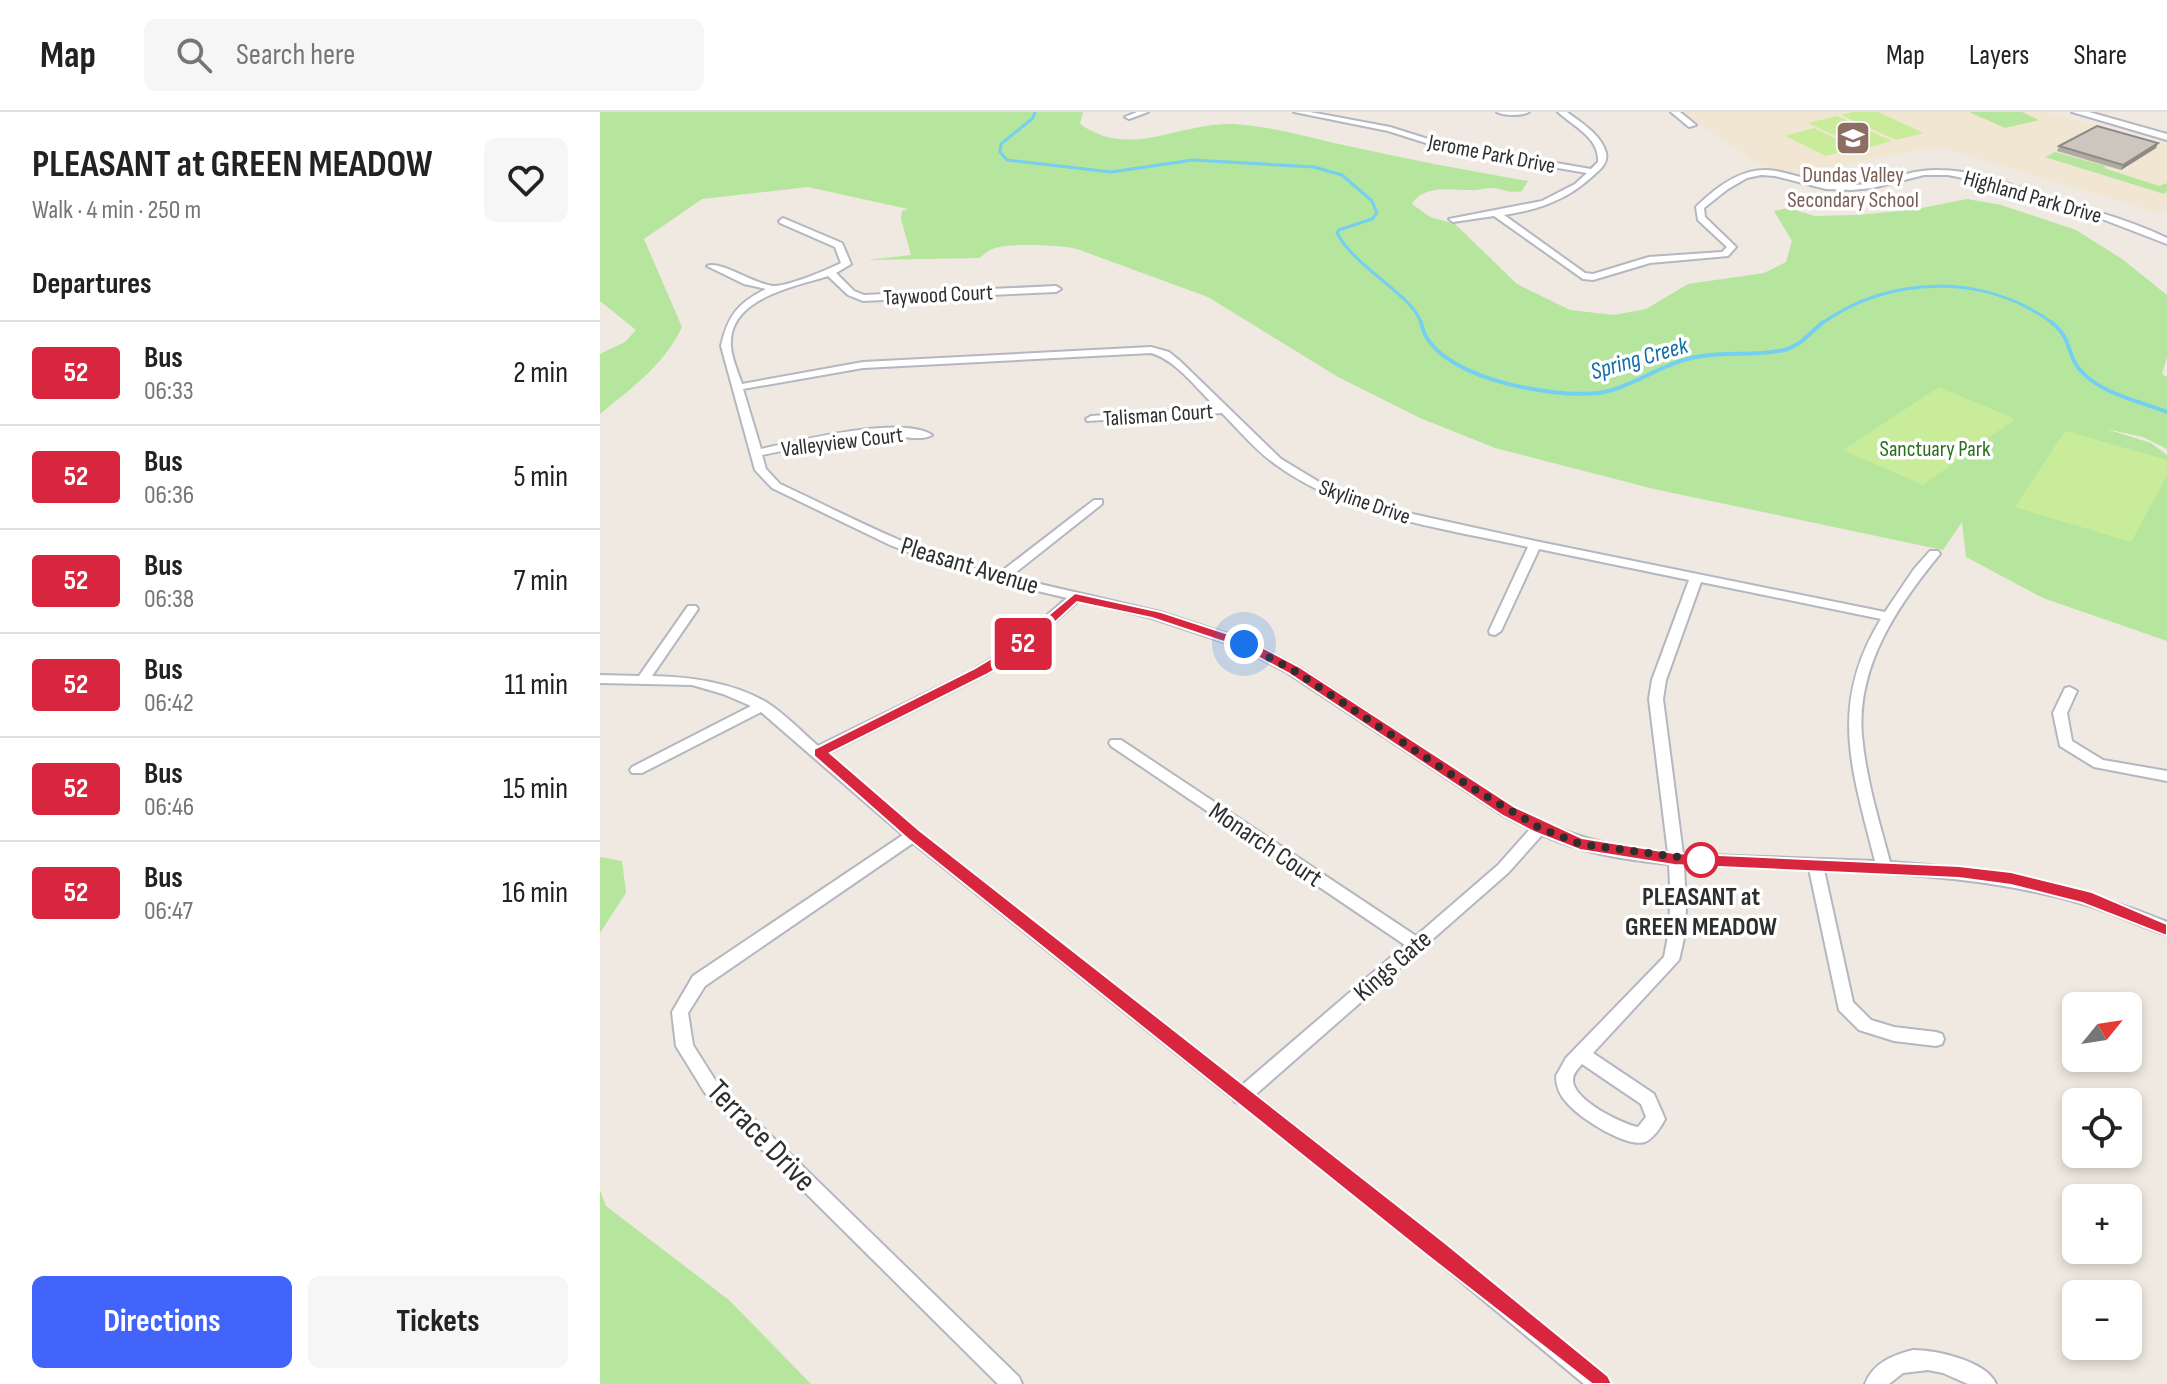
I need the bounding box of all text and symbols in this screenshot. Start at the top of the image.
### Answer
search box [144,19,704,91]
text: Map [40,33,96,78]
icon: search [172,33,216,77]
text: Search here [236,37,355,73]
text: Map [1886,39,1925,72]
text: Layers [1969,39,2029,72]
text: Share [2073,39,2127,72]
school or university icon: Dundas Valley Secondary School [1834,119,1872,157]
street label: Jerome Park Drive [1425,129,1558,180]
button: heart [484,138,568,222]
text: PLEASANT at GREEN MEADOW [32,142,433,187]
place label: Dundas Valley Secondary School [1787,162,1919,214]
street label: Highland Park Drive [1961,165,2105,230]
text: Walk · 4 min · 250 m [32,195,201,226]
text: Departures [32,266,152,302]
street label: Taywood Court [883,279,994,312]
water label: Spring Creek [1587,330,1692,386]
text: Bus [144,340,183,376]
text: 2 min [513,355,568,391]
text: 52 [64,356,88,389]
text: 06:33 [144,376,194,407]
street label: Talisman Court [1102,398,1214,433]
street label: Valleyview Court [780,422,905,463]
park label: Sanctuary Park [1879,436,1991,463]
text: Bus [144,444,183,480]
text: 5 min [514,459,568,495]
text: 52 [64,460,88,493]
street label: Skyline Drive [1315,474,1414,531]
text: 06:36 [144,480,194,511]
street label: Pleasant Avenue [897,531,1042,602]
text: Bus [144,548,183,584]
text: 7 min [514,563,568,599]
text: 52 [64,564,88,597]
text: 06:38 [144,584,194,615]
line badge: 52 [987,618,1059,670]
your location [1224,624,1264,664]
text: 52 [1011,627,1035,660]
text: Bus [144,652,183,688]
text: 11 min [505,667,568,703]
text: 52 [64,668,88,701]
text: 06:42 [144,688,194,719]
text: Bus [144,756,183,792]
text: 15 min [503,771,568,807]
text: 52 [64,772,88,805]
text: 06:46 [144,792,194,823]
street label: Monarch Court [1203,796,1328,894]
marker: PLEASANT at GREEN MEADOW [1684,843,1718,877]
text: Bus [144,860,183,896]
text: 16 min [502,875,568,911]
text: 52 [64,876,88,909]
place label: PLEASANT at GREEN MEADOW [1625,882,1777,943]
text: 06:47 [144,896,193,927]
street label: Kings Gate [1348,924,1438,1008]
north arrow [2062,992,2142,1072]
map controls [2062,992,2142,1360]
street label: Terrace Drive [698,1072,824,1200]
button: locate [2062,1088,2142,1168]
button: + [2062,1184,2142,1264]
button: Directions [32,1276,292,1368]
button: Tickets [308,1276,568,1368]
button: − [2062,1280,2142,1360]

